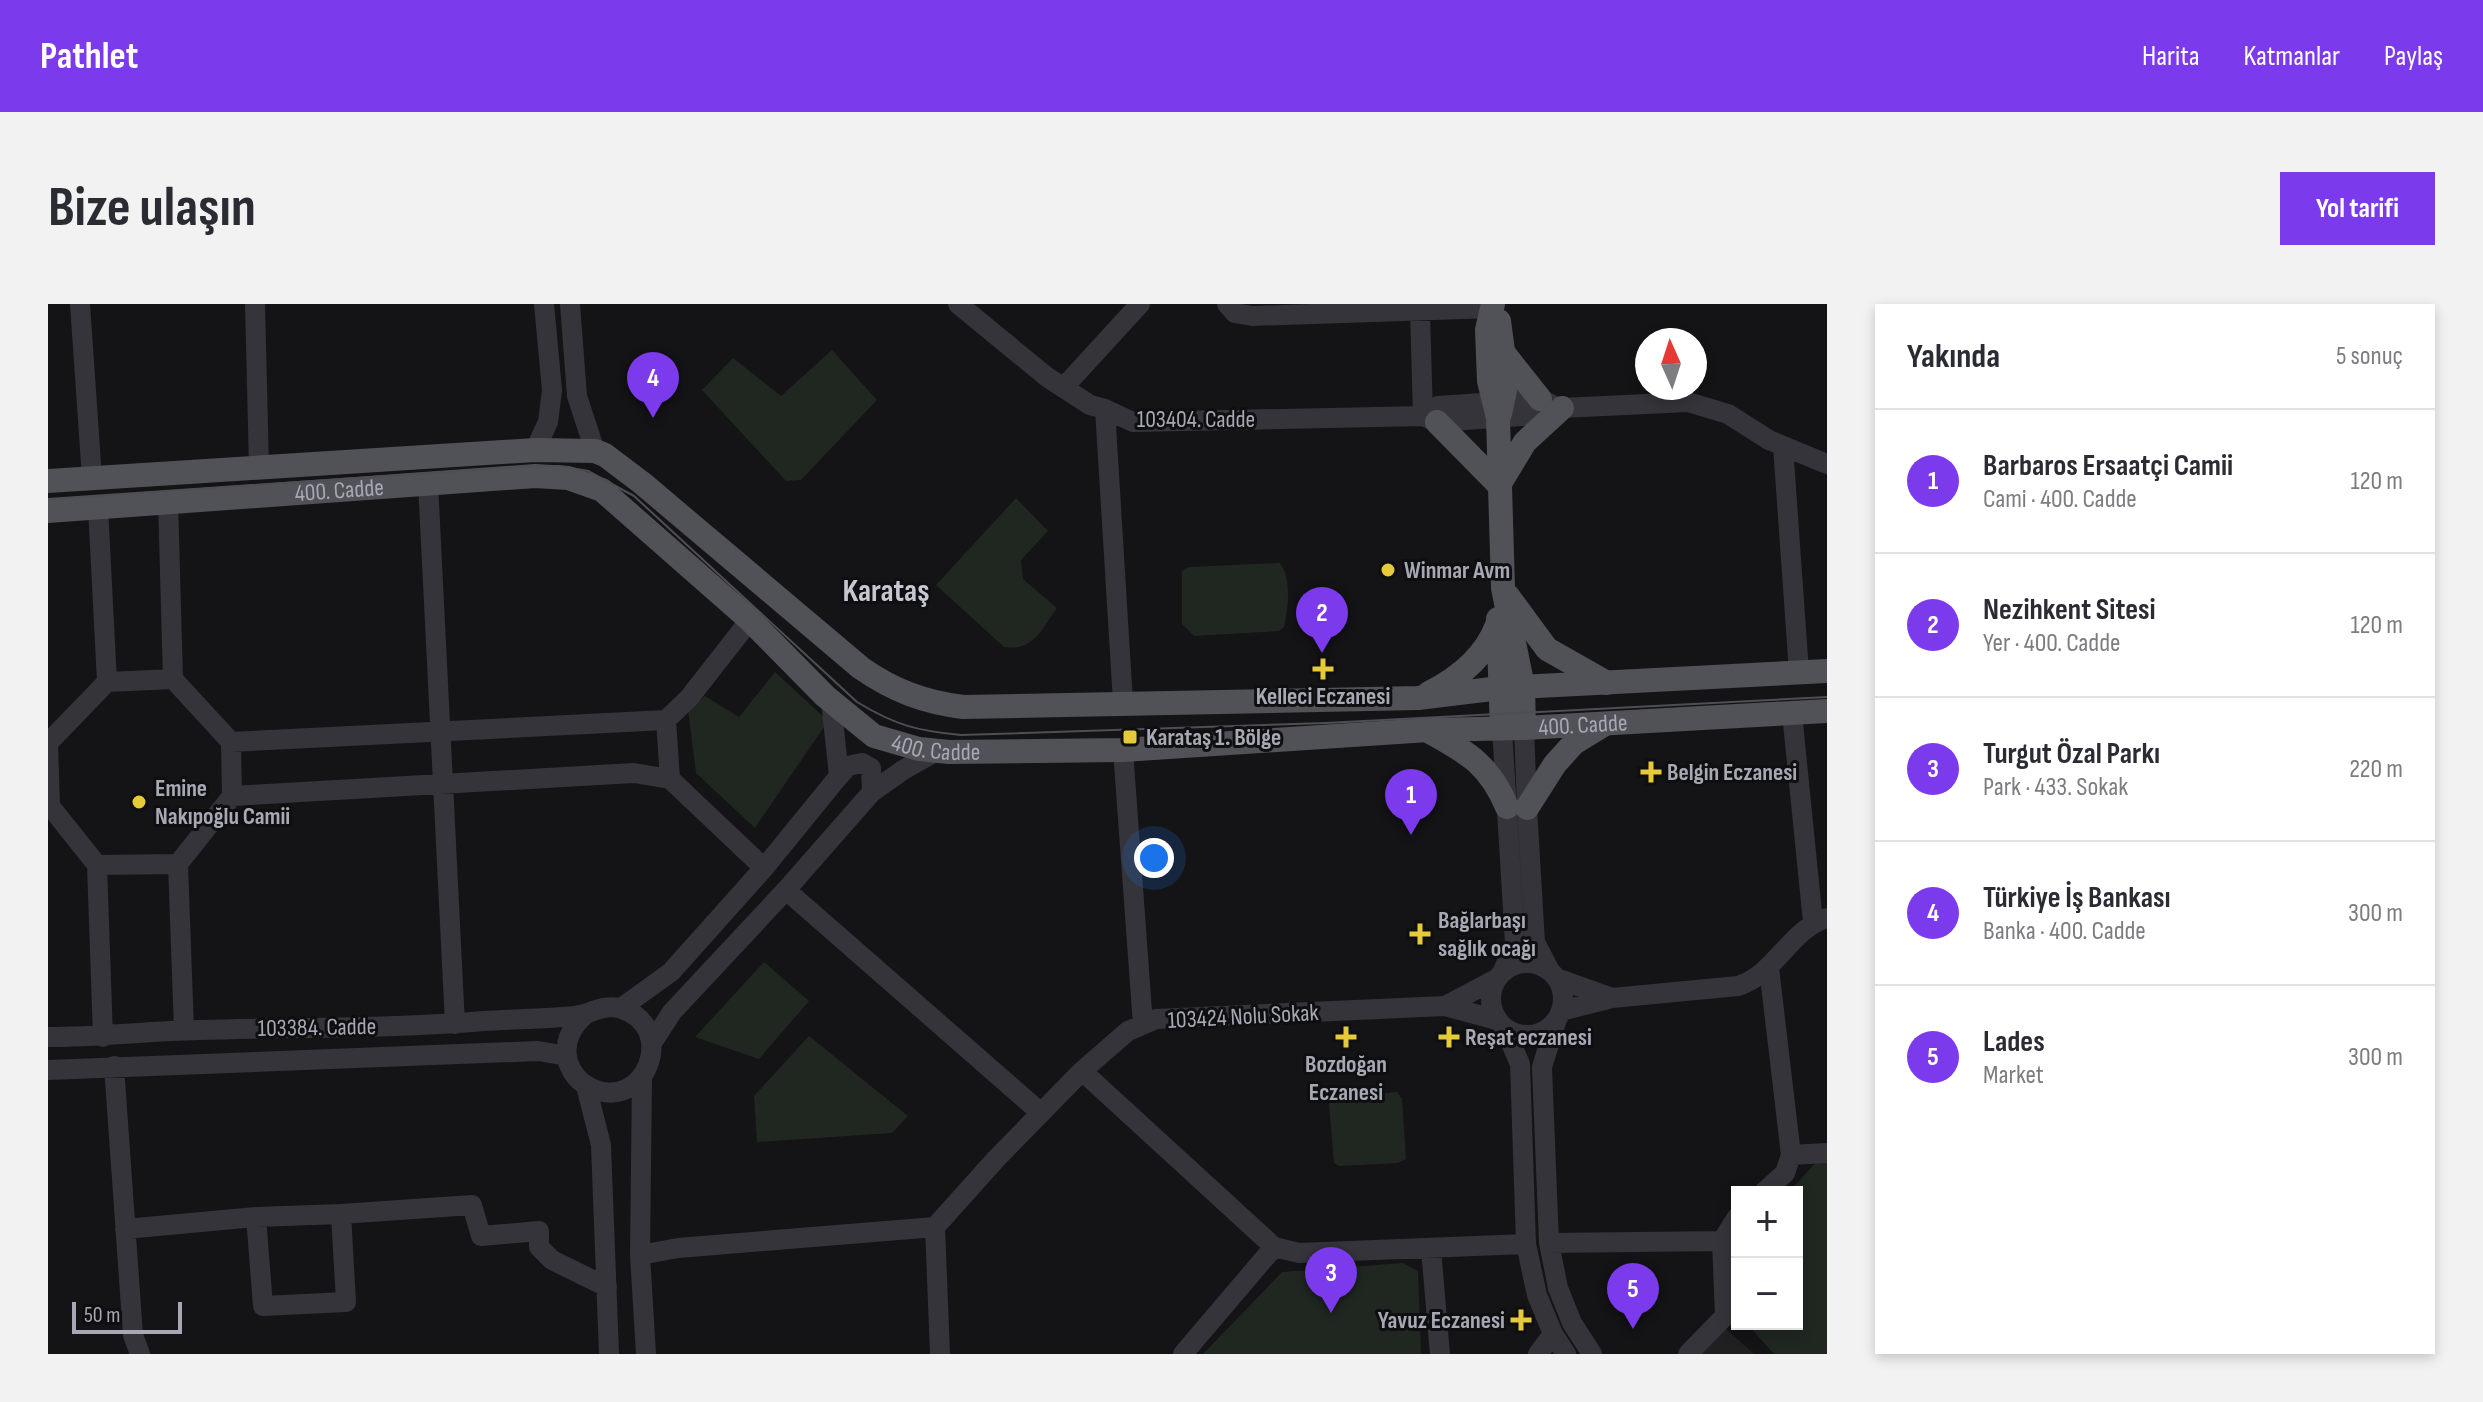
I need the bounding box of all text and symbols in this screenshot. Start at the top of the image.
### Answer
text: Pathlet [40,34,138,79]
text: Harita [2142,40,2200,73]
text: Katmanlar [2244,40,2340,73]
text: Paylaş [2384,40,2443,73]
button: Yol tarifi [2280,172,2435,245]
text: Bize ulaşın [48,175,256,242]
north arrow [1635,328,1707,400]
text: Yakında [1907,336,2000,377]
text: 5 sonuç [2336,341,2403,372]
pin: 4 [627,352,679,418]
street label: 103404. Cadde [1137,405,1255,434]
text: Barbaros Ersaatçi Camii [1983,448,2233,484]
text: 1 [1928,466,1938,497]
text: 120 m [2350,466,2403,497]
street label: 400. Cadde [294,473,385,508]
text: Cami · 400. Cadde [1983,484,2137,515]
place label: Winmar Avm [1404,556,1510,585]
marker: Winmar Avm [1379,561,1397,579]
district label: Karataş [843,572,929,611]
pin: 2 [1296,587,1348,653]
text: Nezihkent Sitesi [1983,592,2156,628]
text: 2 [1927,610,1939,641]
text: 120 m [2350,610,2403,641]
text: Yer · 400. Cadde [1983,628,2121,659]
marker: Kelleci Eczanesi [1314,660,1332,678]
place label: Kelleci Eczanesi [1256,682,1390,711]
street label: 400. Cadde [1537,708,1628,742]
place label: Karataş 1. Bölge [1146,723,1281,752]
street label: 400. Cadde [888,728,980,767]
marker: Karataş 1. Bölge [1121,728,1139,746]
text: Turgut Özal Parkı [1983,736,2160,772]
text: 3 [1927,754,1939,785]
text: 220 m [2349,754,2403,785]
place label: Belgin Eczanesi [1667,758,1797,787]
marker: Belgin Eczanesi [1642,763,1660,781]
pin: 1 [1385,769,1437,835]
text: Park · 433. Sokak [1983,772,2128,803]
place label: Emine Nakıpoğlu Camii [155,774,290,831]
marker: Emine Nakıpoğlu Camii [130,793,148,811]
your location [1134,838,1174,878]
text: Türkiye İş Bankası [1983,880,2171,916]
text: 4 [1927,898,1939,929]
text: 300 m [2348,898,2403,929]
place label: Bağlarbaşı sağlık ocağı [1438,906,1536,963]
text: Banka · 400. Cadde [1983,916,2146,947]
marker: Bağlarbaşı sağlık ocağı [1409,923,1431,945]
street label: 103424 Nolu Sokak [1167,998,1319,1035]
street label: 103384. Cadde [257,1012,377,1043]
place label: Reşat eczanesi [1465,1023,1592,1052]
text: Lades [1983,1024,2045,1060]
marker: Bozdoğan Eczanesi [1337,1028,1355,1046]
marker: Reşat eczanesi [1440,1028,1458,1046]
text: 5 [1927,1042,1939,1073]
text: 300 m [2348,1042,2403,1073]
place label: Bozdoğan Eczanesi [1305,1050,1387,1107]
text: Market [1983,1060,2044,1091]
map controls [1731,1186,1803,1330]
button: + [1731,1186,1803,1258]
pin: 3 [1305,1247,1357,1313]
button: − [1731,1258,1803,1330]
pin: 5 [1607,1263,1659,1329]
scale bar [72,1298,182,1334]
text: 50 m [84,1302,120,1329]
place label: Yavuz Eczanesi [1378,1306,1505,1335]
marker: Yavuz Eczanesi [1512,1311,1530,1329]

